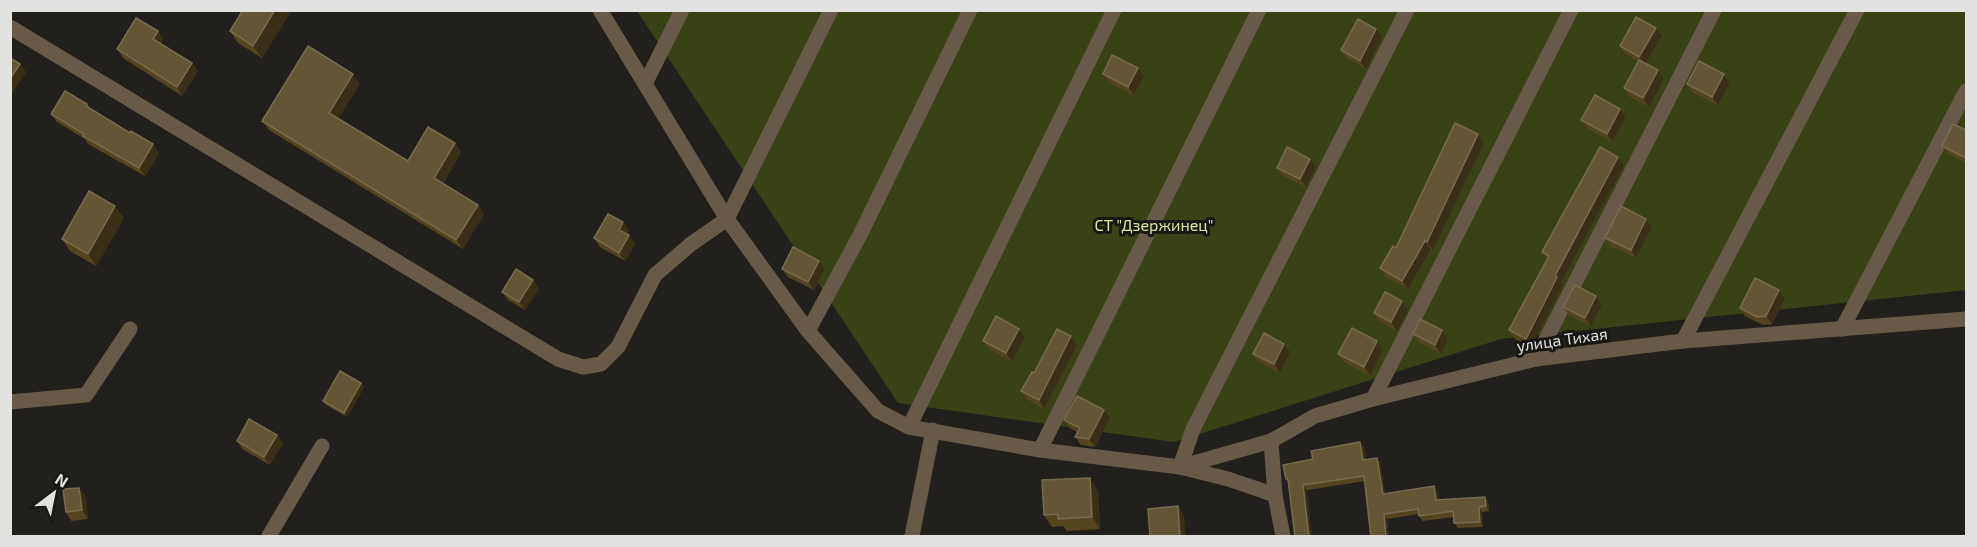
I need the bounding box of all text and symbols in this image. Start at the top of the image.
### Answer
park label: СТ "Дзержинец" [1095,215,1213,234]
street label: улица Тихая [1515,323,1609,356]
north arrow [24,463,84,523]
text: N [52,469,72,491]

